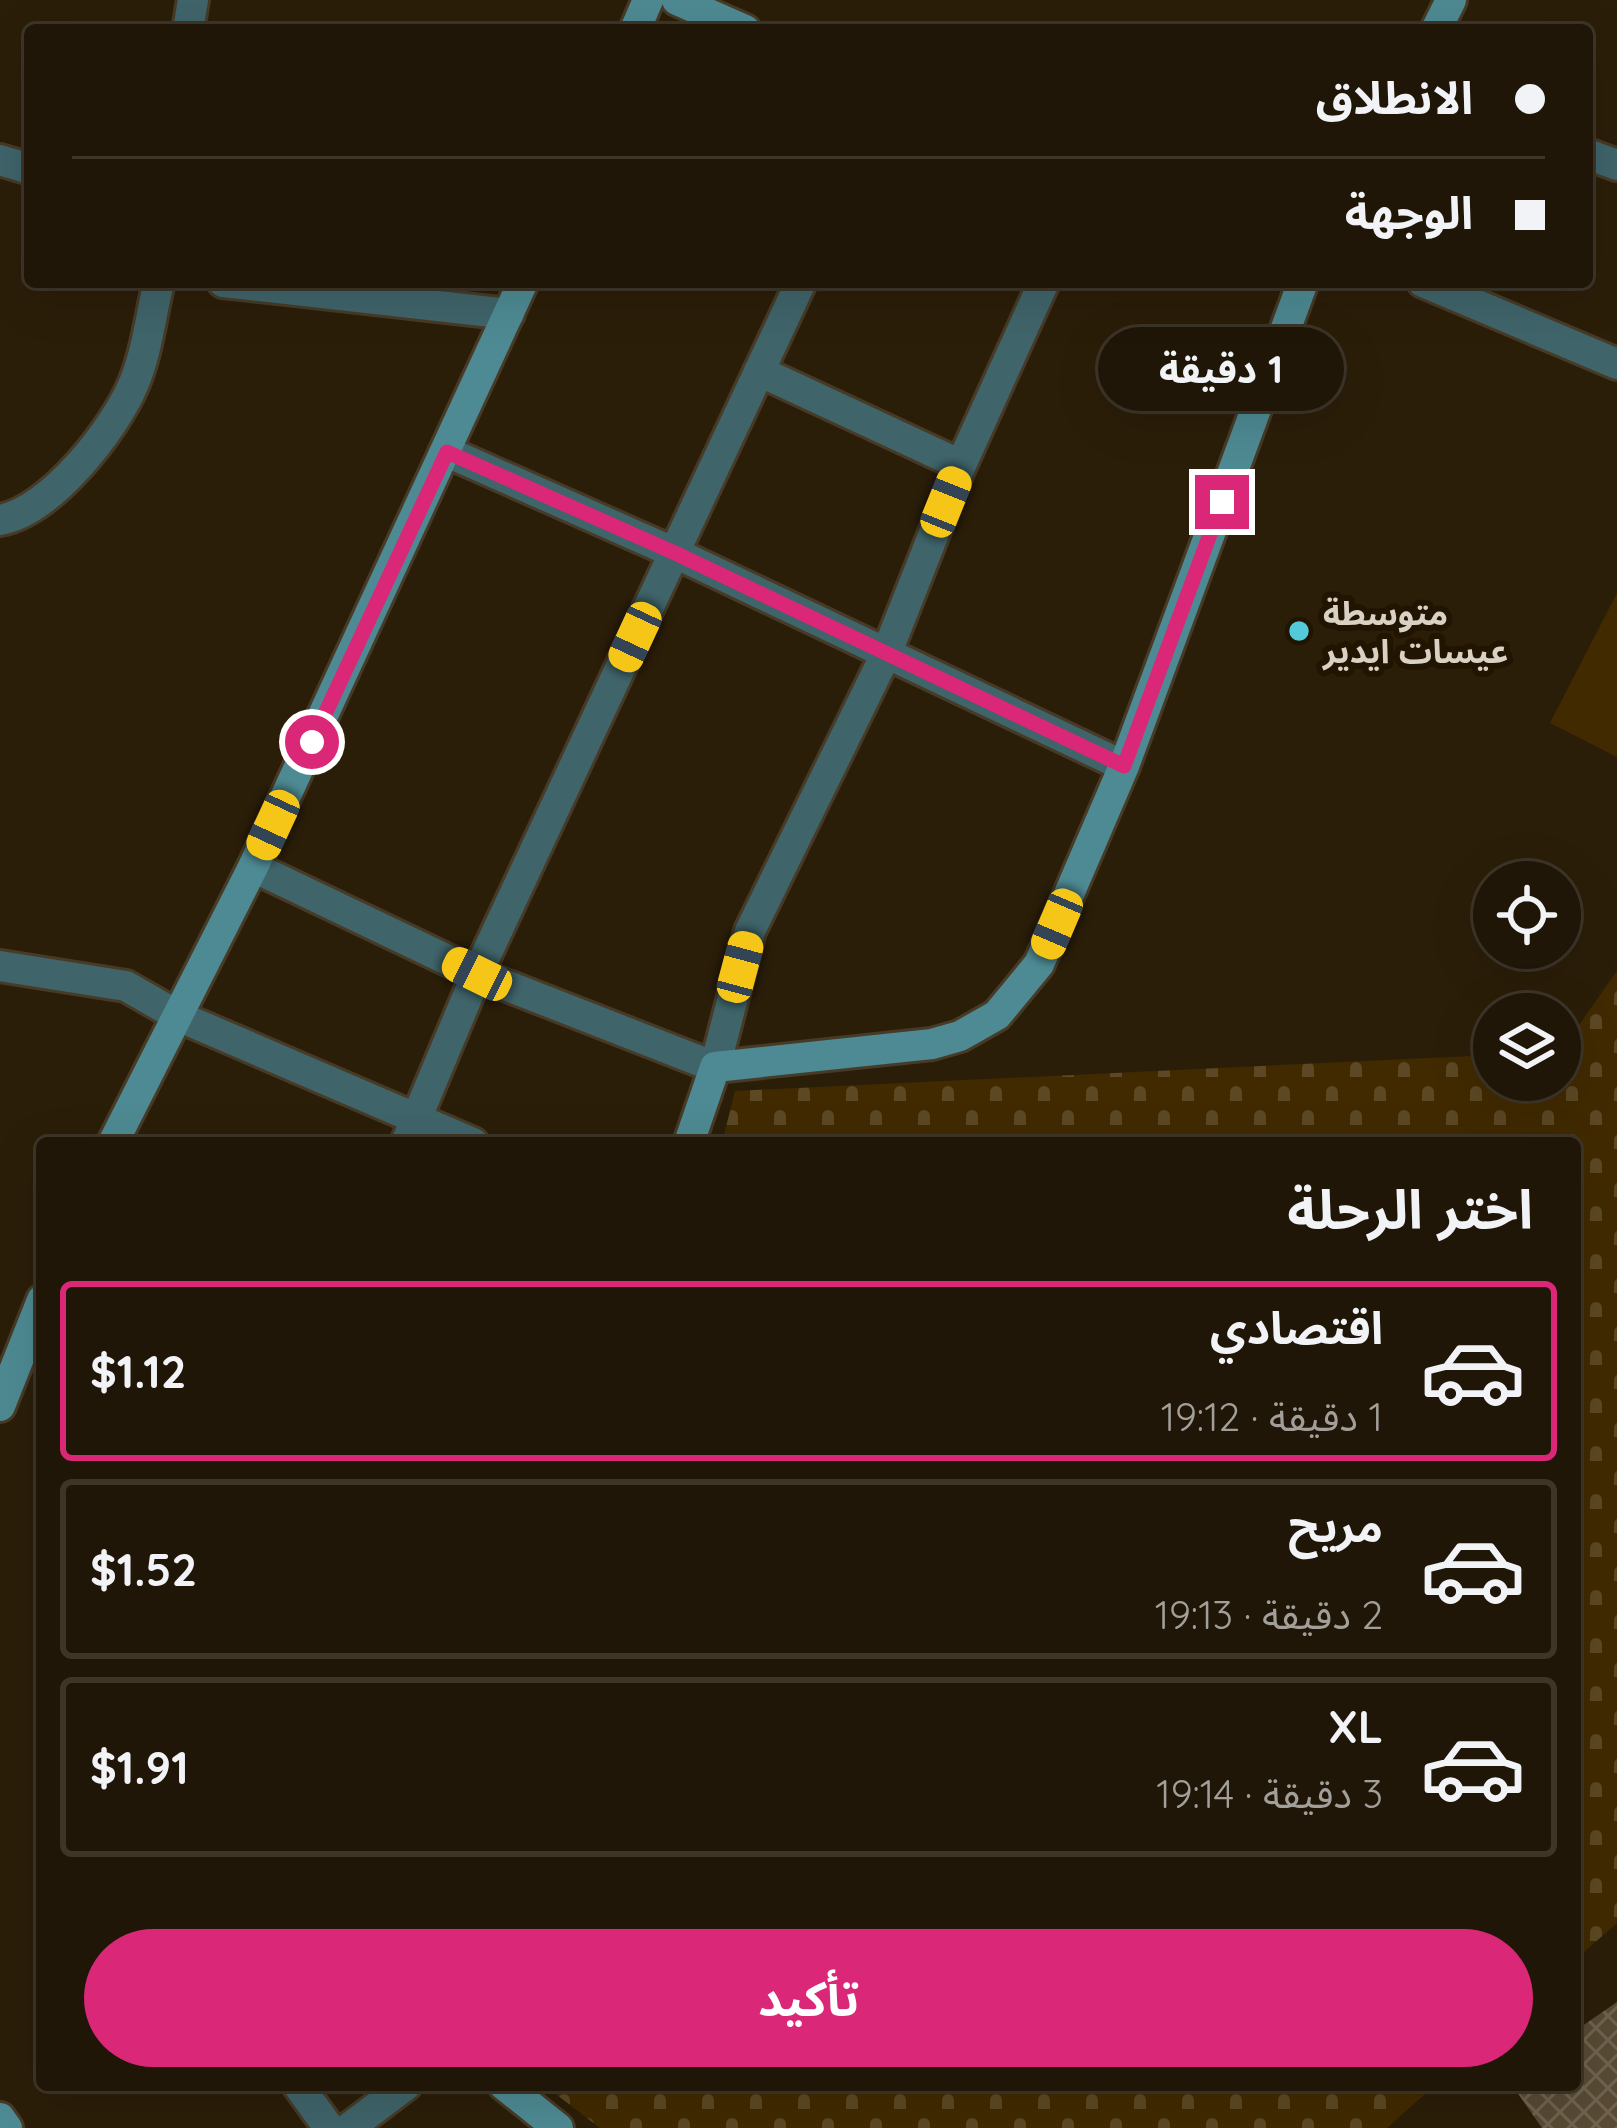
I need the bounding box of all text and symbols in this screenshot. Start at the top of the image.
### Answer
text: الانطلاق [1316,69,1473,125]
text: الوجهة [1345,184,1473,240]
callout: 1 دقيقة [1099,328,1345,412]
text: 1 دقيقة [1159,344,1283,393]
car [916,462,976,542]
route end [1195,475,1249,529]
place label: متوسطة عيسات ايدير [1321,592,1508,671]
car [603,597,667,677]
marker: متوسطة عيسات ايدير [1286,618,1312,644]
route start [285,715,339,769]
car [241,785,305,865]
map controls [1473,861,1581,1101]
button: locate [1473,861,1581,969]
car [1026,884,1088,964]
car [713,928,767,1006]
car [437,942,517,1006]
button: layers [1473,993,1581,1101]
text: اختر الرحلة [1287,1175,1533,1243]
text: اقتصادي [1210,1299,1383,1355]
icon: car [1419,1317,1527,1425]
text: $1.12 [90,1343,186,1399]
text: 1 دقيقة · 19:12 [1161,1392,1383,1441]
text: مريح [1288,1497,1383,1553]
icon: car [1419,1515,1527,1623]
text: $1.52 [90,1541,197,1597]
text: 2 دقيقة · 19:13 [1155,1590,1383,1639]
text: XL [1328,1698,1383,1754]
icon: car [1419,1713,1527,1821]
text: $1.91 [90,1739,189,1795]
text: 3 دقيقة · 19:14 [1156,1769,1383,1818]
button: تأكيد [84,1929,1533,2067]

